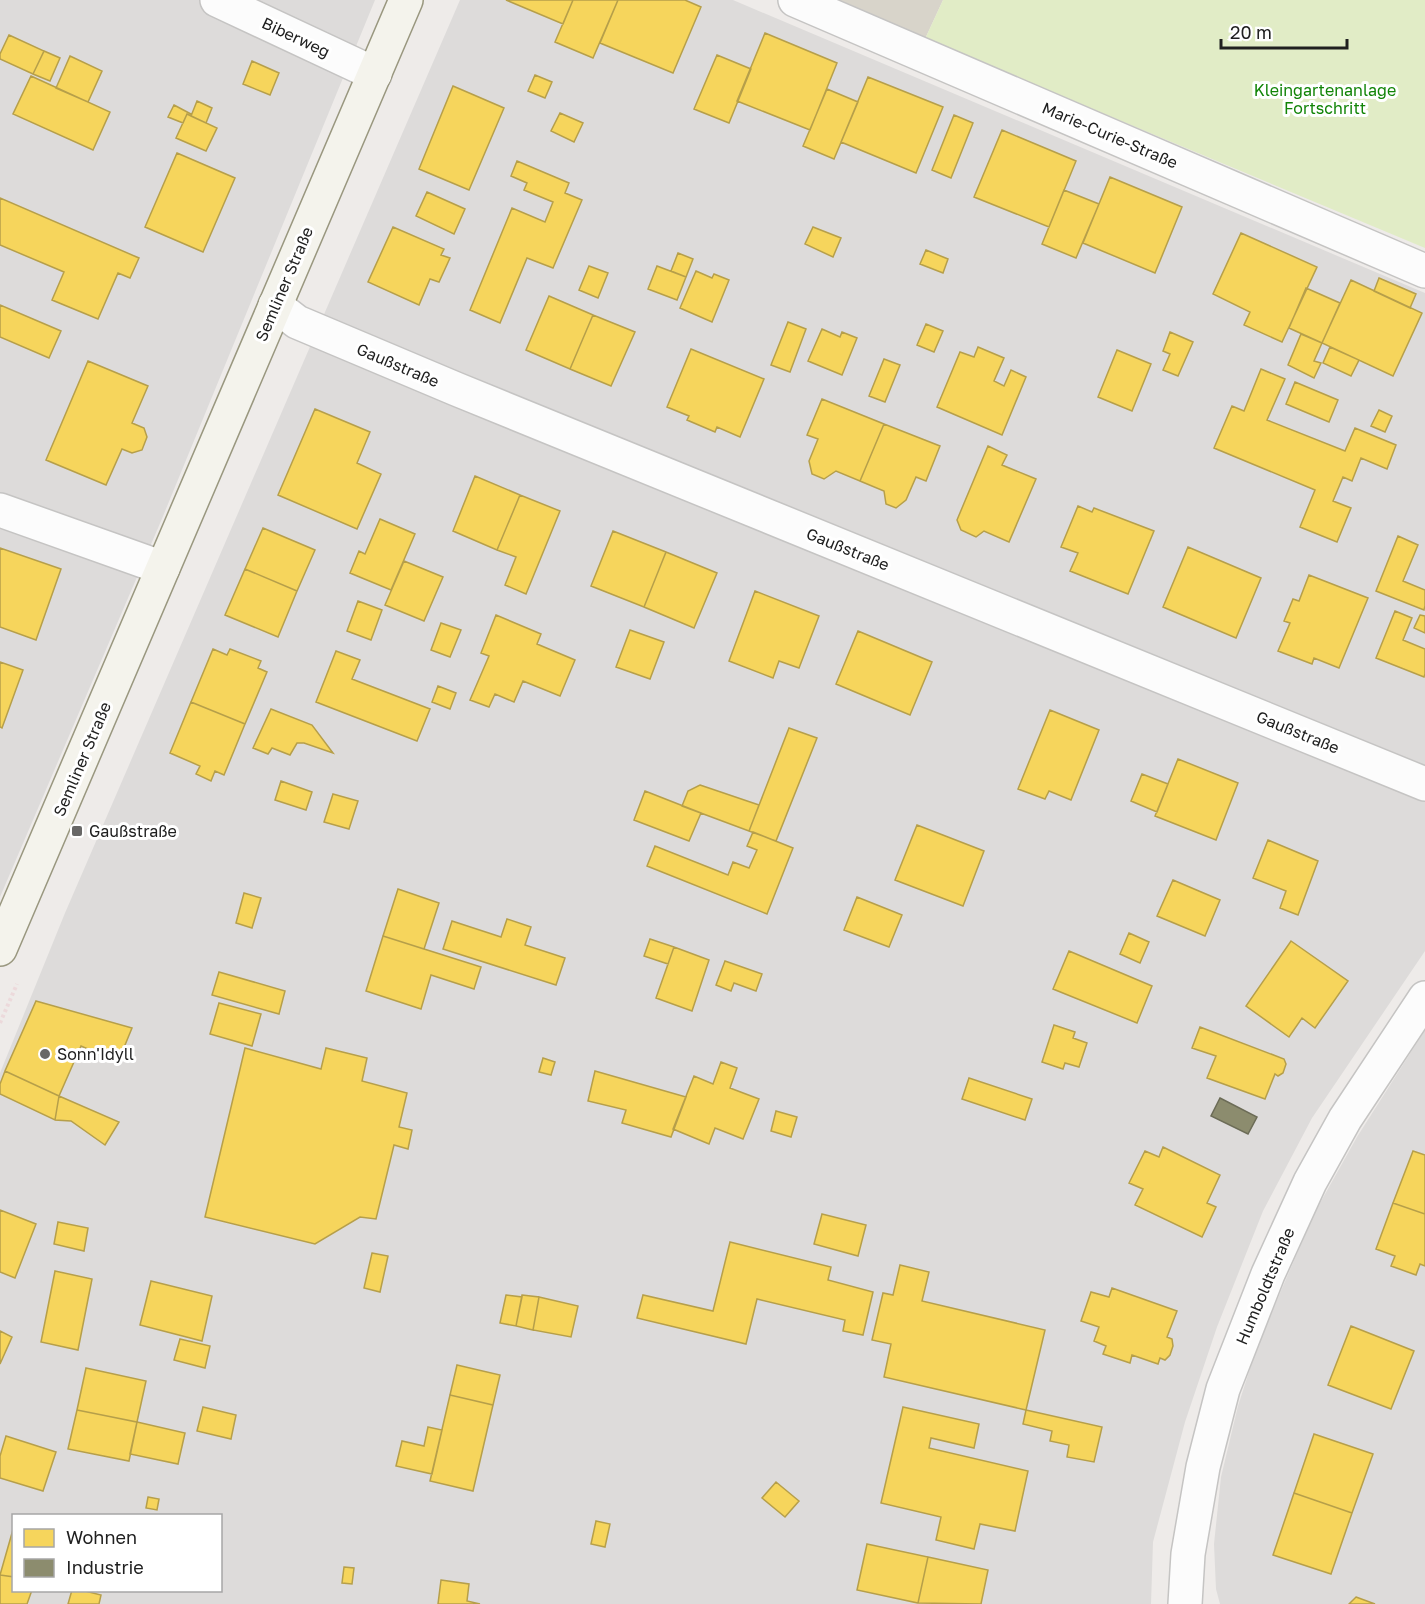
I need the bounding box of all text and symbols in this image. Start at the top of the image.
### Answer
scale bar [1221,12,1347,50]
street label: Biberweg [259,13,333,61]
text: 20 m [1230,21,1272,43]
park label: Kleingartenanlage Fortschritt [1254,80,1396,118]
street label: Marie-Curie-Straße [1039,97,1181,173]
street label: Semliner Straße [251,224,317,344]
street label: Gaußstraße [354,339,442,391]
street label: Gaußstraße [804,523,892,575]
street label: Semliner Straße [49,699,115,819]
street label: Gaußstraße [1254,706,1342,758]
place label: Gaußstraße [89,821,177,841]
marker: Gaußstraße [70,824,84,838]
place label: Sonn'Idyll [57,1044,134,1064]
marker: Sonn'Idyll [38,1047,52,1061]
street label: Humboldtstraße [1231,1224,1299,1348]
legend [12,1514,222,1592]
text: Wohnen [66,1526,137,1548]
text: Industrie [66,1556,144,1578]

